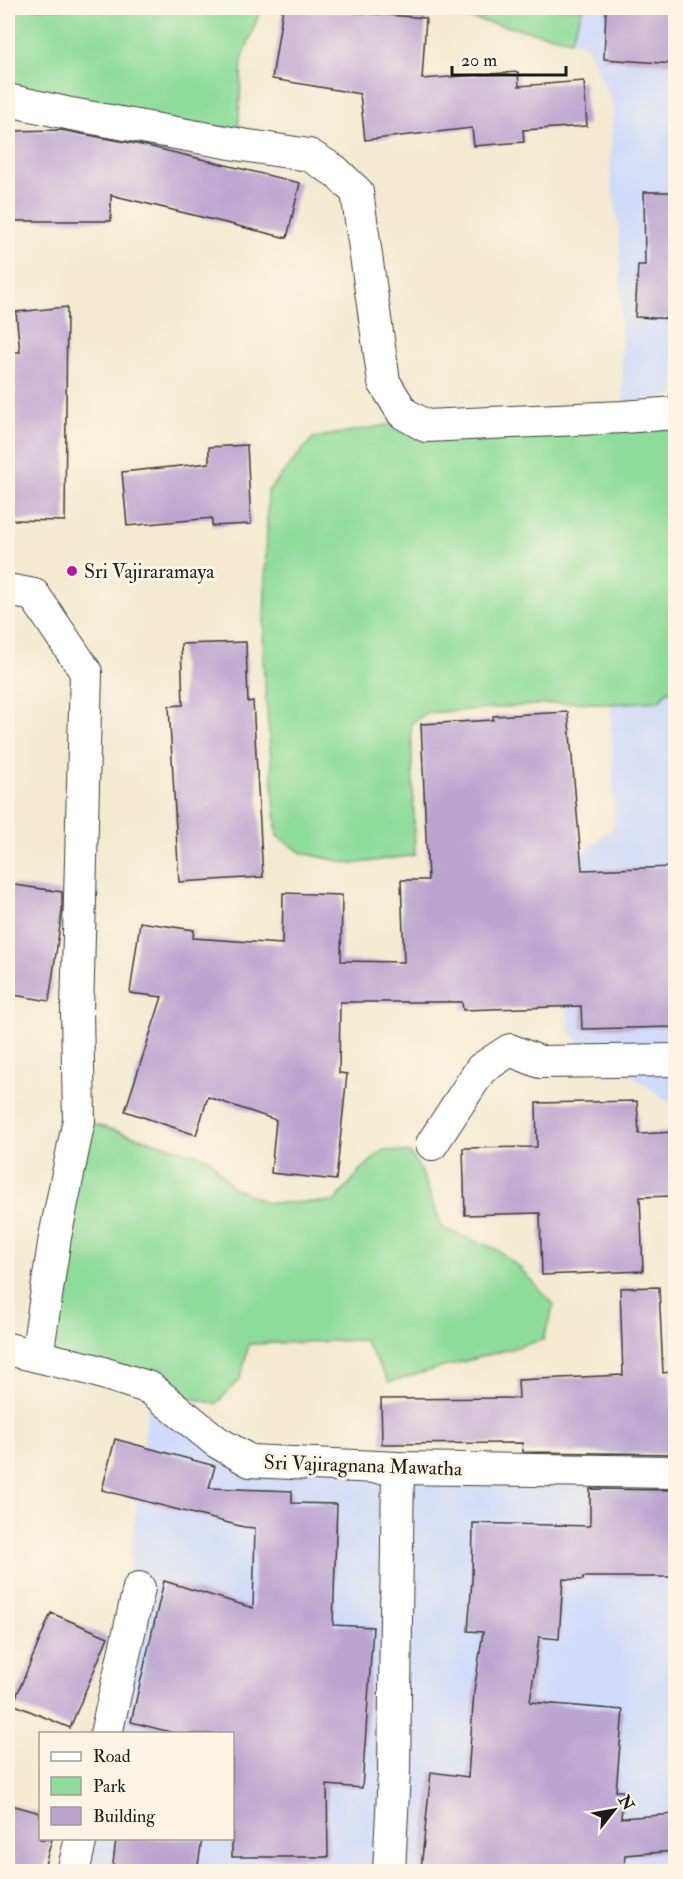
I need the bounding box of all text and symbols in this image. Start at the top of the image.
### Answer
scale bar [452,39,566,77]
text: 20 m [461,49,497,72]
place label: Sri Vajiraramaya [84,559,215,584]
marker: Sri Vajiraramaya [65,564,79,578]
street label: Sri Vajiragnana Mawatha [263,1450,463,1481]
legend [39,1732,234,1840]
text: Road [93,1745,131,1768]
text: Park [93,1775,126,1798]
north arrow [584,1780,644,1840]
text: N [613,1791,639,1815]
text: Building [93,1805,156,1828]

